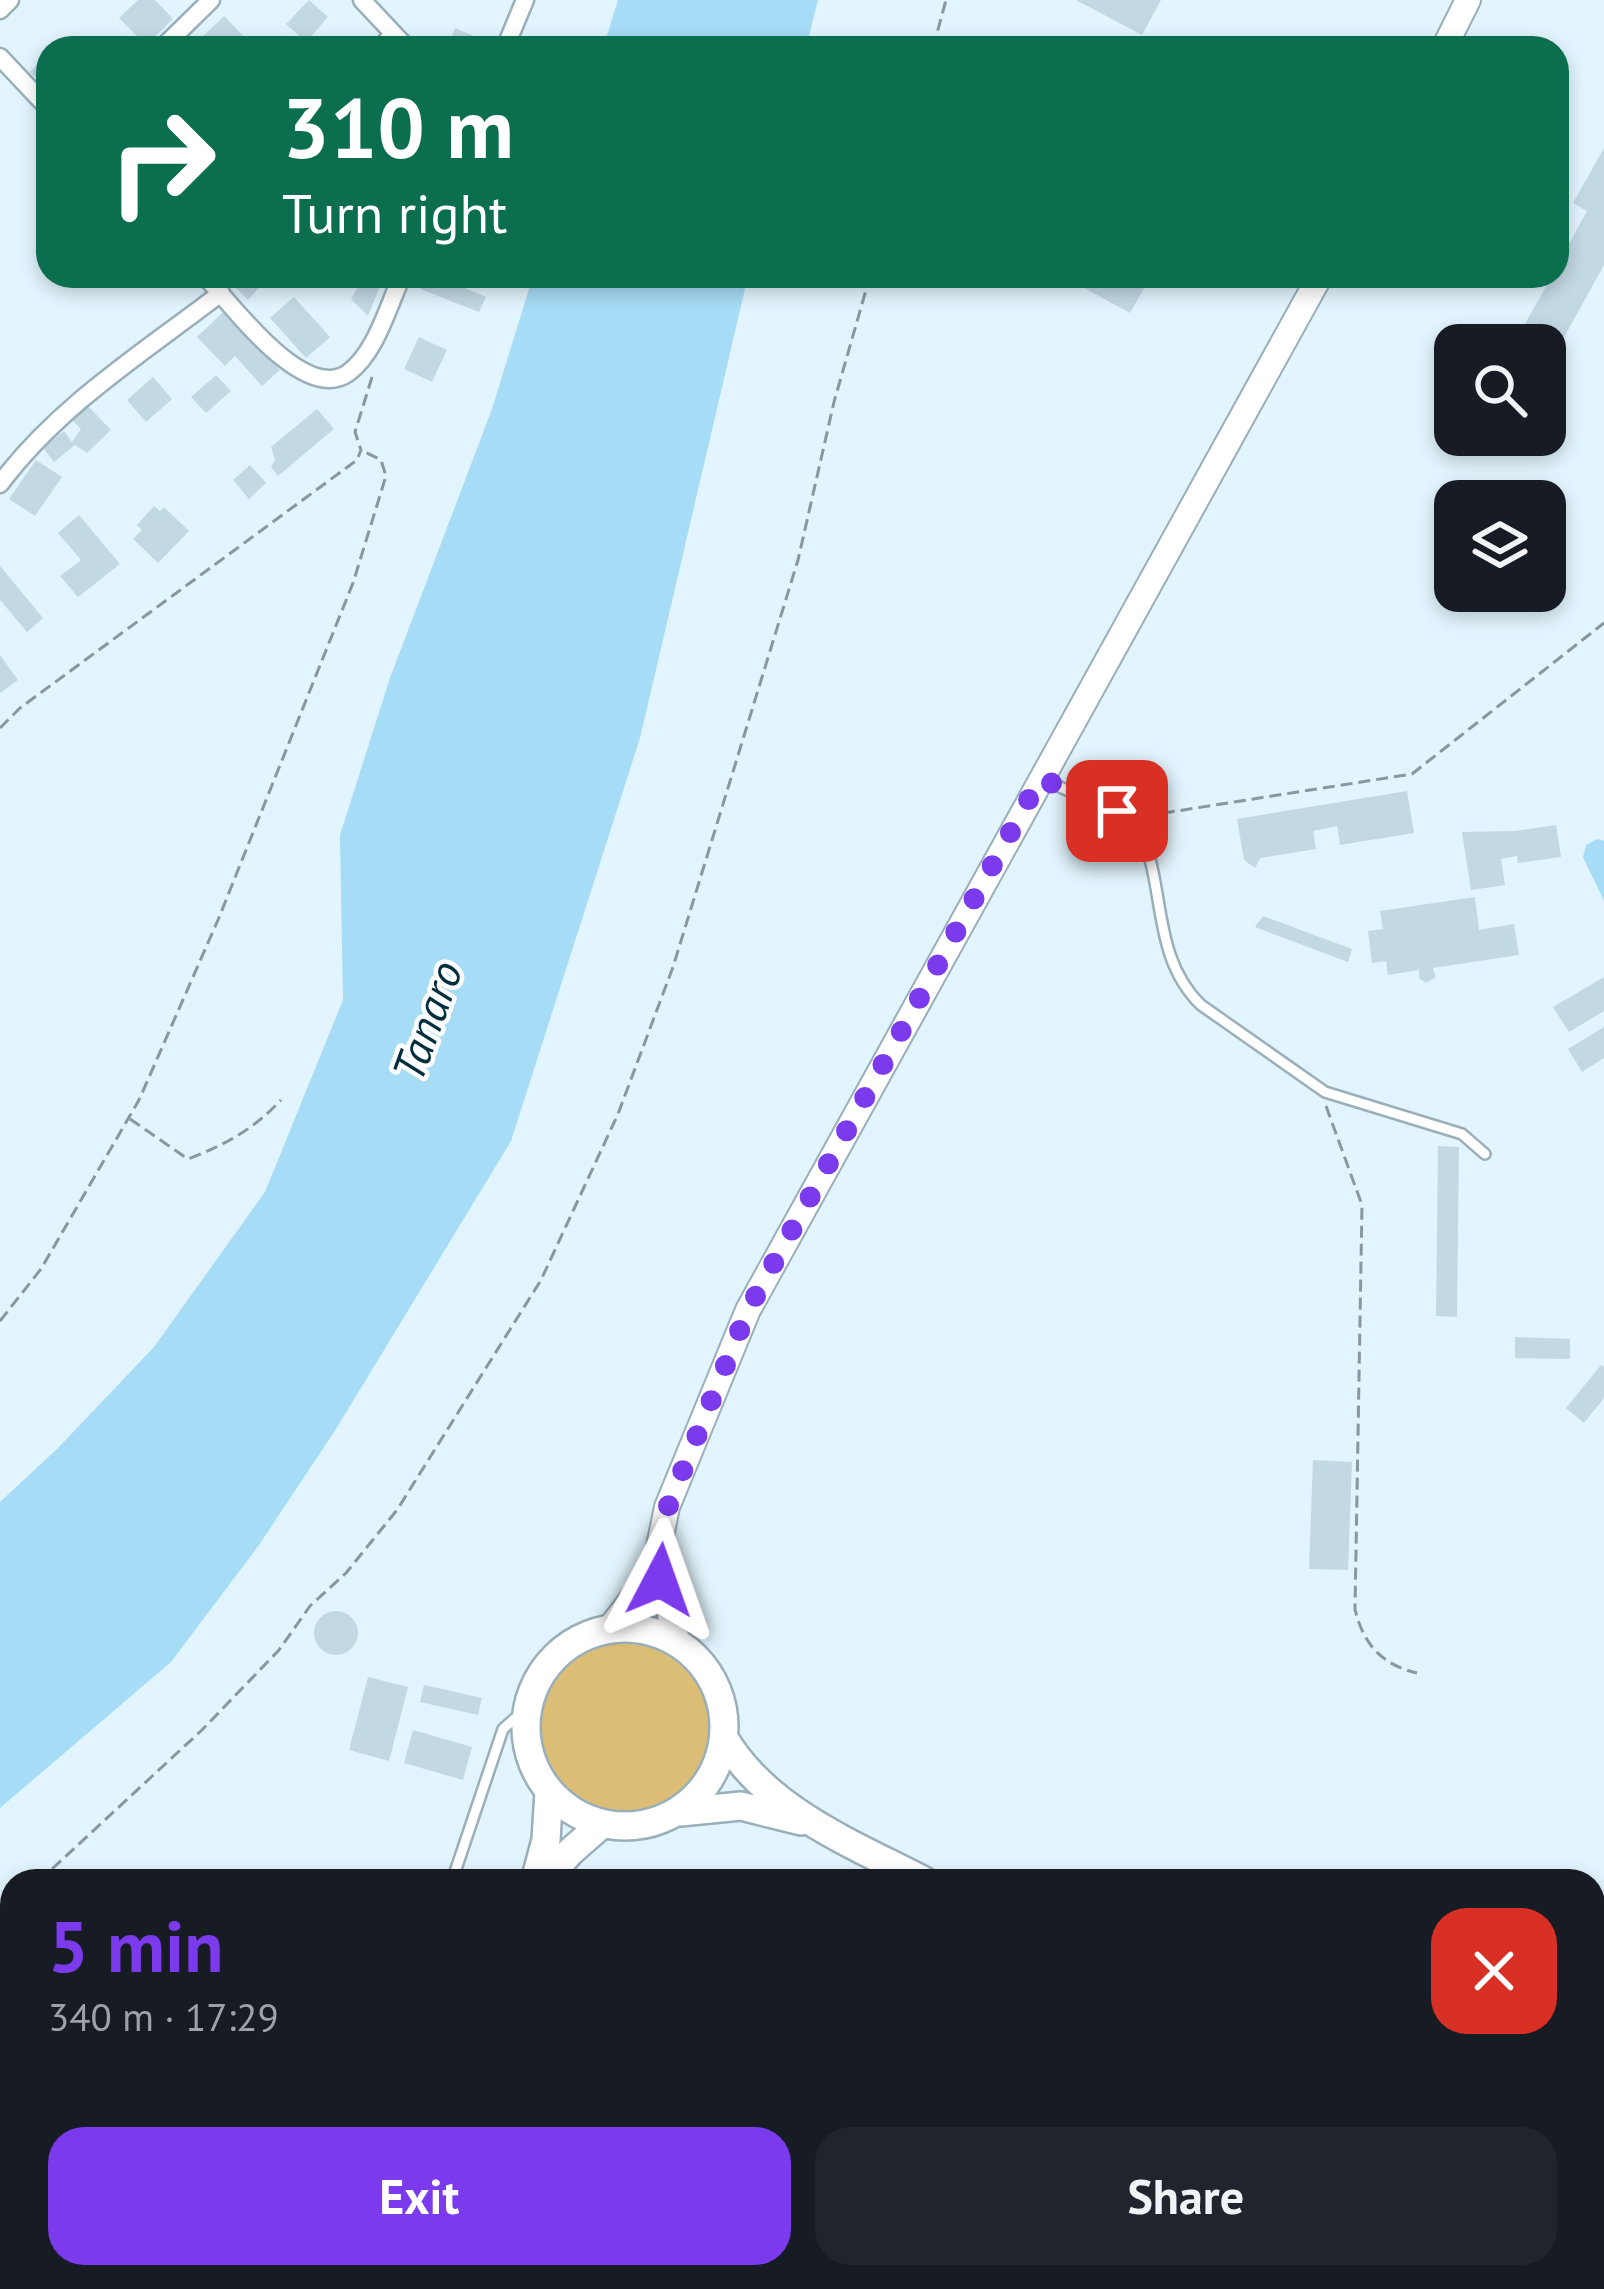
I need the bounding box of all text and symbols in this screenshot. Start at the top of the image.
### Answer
text: 310 m [282,72,514,181]
icon: right [84,84,240,240]
text: Turn right [282,178,507,248]
map controls [1434,324,1566,612]
button: search [1434,324,1566,456]
button: layers [1434,480,1566,612]
pin [1066,760,1168,862]
icon: arrive [1084,778,1150,844]
water label: Tanaro [378,953,474,1089]
position arrow [597,1517,723,1643]
text: 5 min [48,1899,224,1992]
button: close [1431,1908,1557,2034]
text: 340 m · 17:29 [48,1991,279,2042]
button: Exit [48,2127,791,2265]
button: Share [815,2127,1557,2265]

